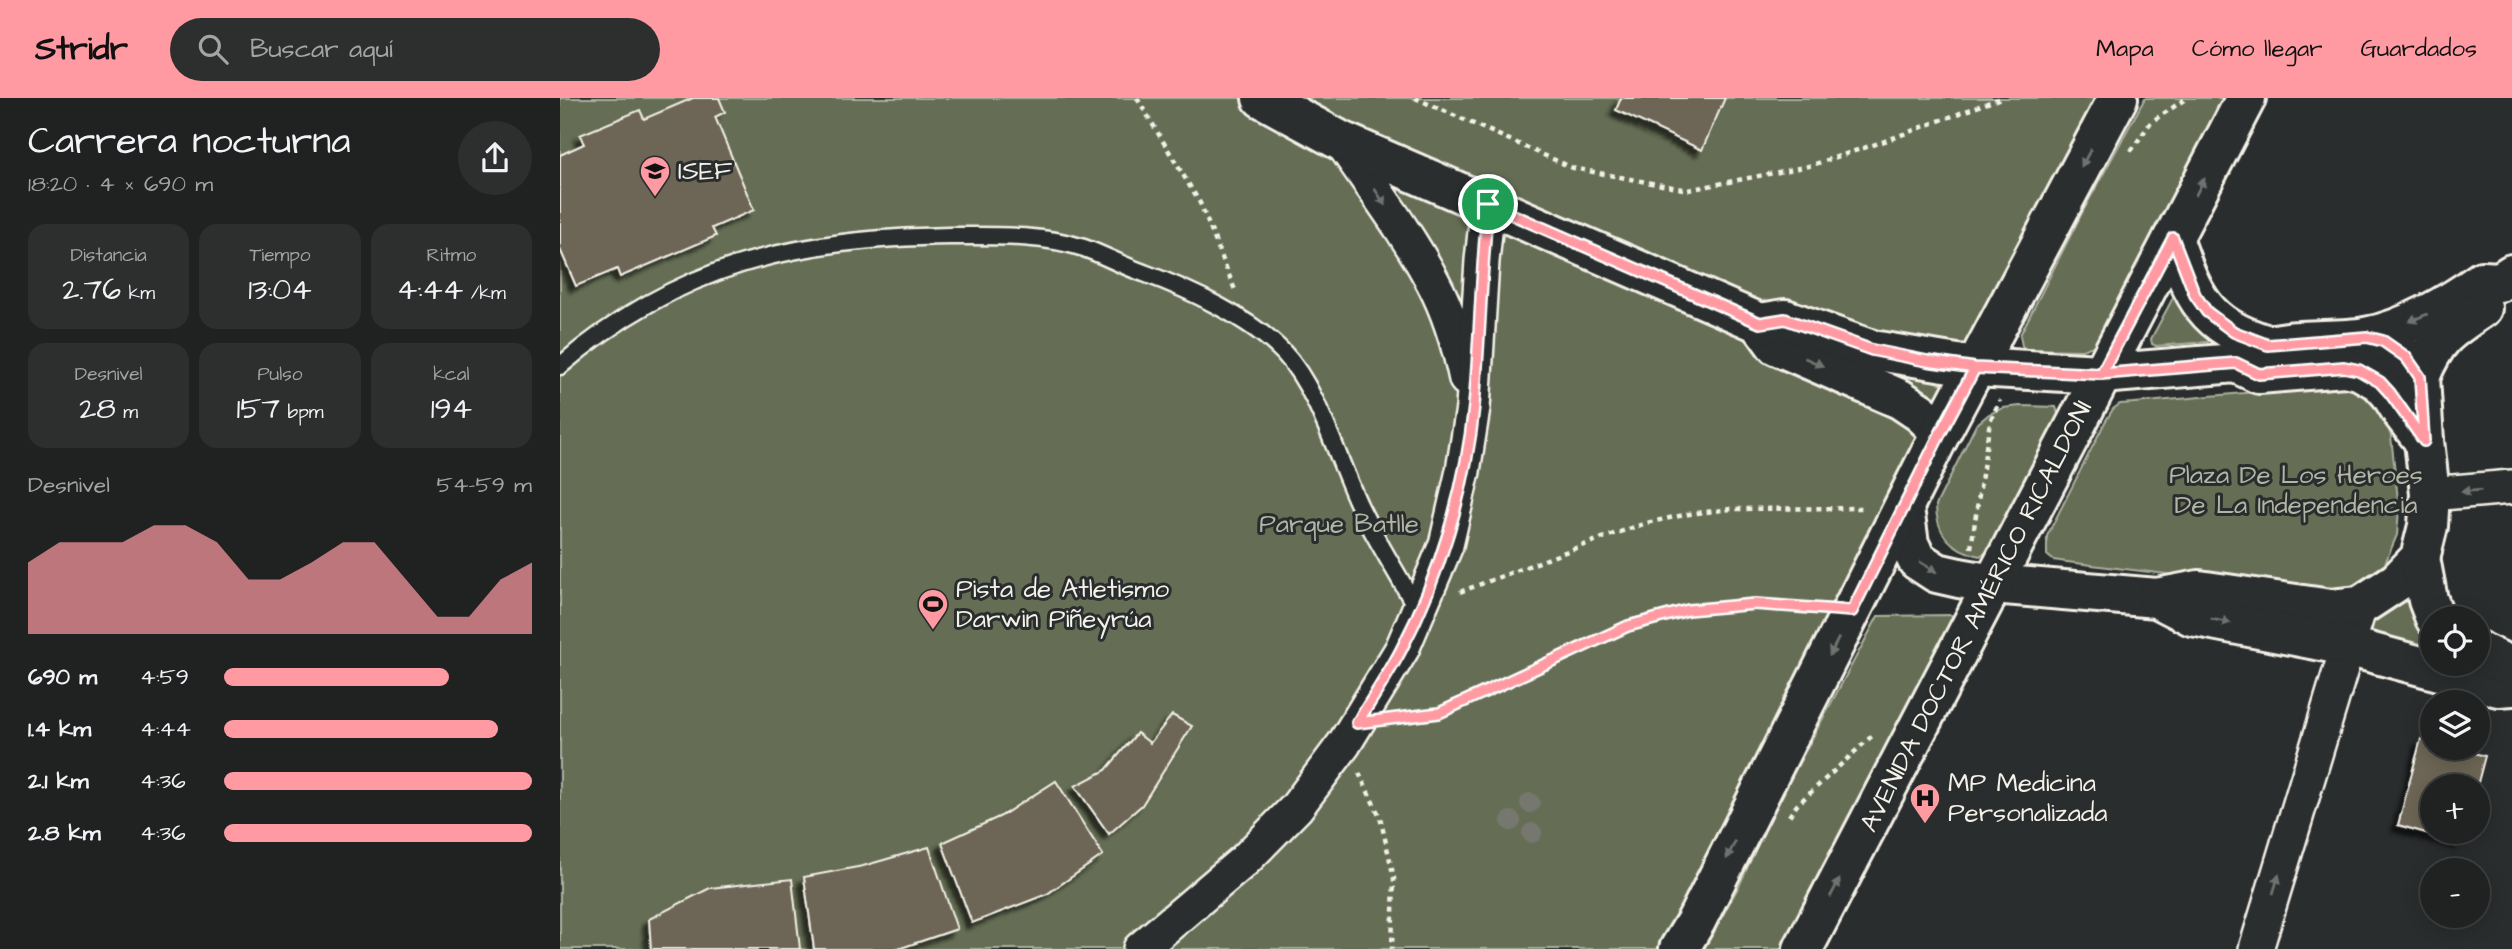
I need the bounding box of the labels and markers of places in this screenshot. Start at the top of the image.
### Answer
place label: ISEF [678,153,732,189]
school or university icon: ISEF [638,154,672,198]
pin [1458,174,1518,234]
place label: Pista de Atletismo Darwin Piñeyrúa [956,571,1170,639]
sports icon: Pista de Atletismo Darwin Piñeyrúa [916,587,950,631]
place label: MP Medicina Personalizada [1948,765,2108,831]
hospital icon: MP Medicina Personalizada [1908,781,1942,825]

